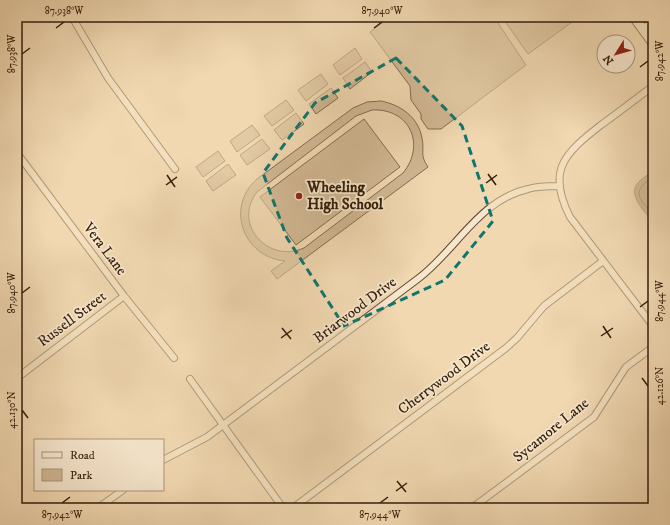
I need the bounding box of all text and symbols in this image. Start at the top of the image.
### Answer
text: 87.938°W [45,5,84,17]
text: 87.940°W [361,5,403,17]
text: 87.938°W [6,34,18,73]
north arrow [596,34,636,74]
text: 87.942°W [654,40,666,81]
text: N [601,52,617,67]
place label: Wheeling High School [306,178,384,214]
marker: Wheeling High School [294,191,304,201]
street label: Vera Lane [78,218,131,279]
text: 87.940°W [6,272,18,314]
street label: Briarwood Drive [310,273,400,347]
text: 87.944°W [654,279,666,322]
street label: Russell Street [34,287,110,351]
street label: Cherrywood Drive [394,337,494,419]
text: 42.126°N [654,367,666,405]
text: 42.130°N [6,391,18,429]
street label: Sycamore Lane [509,394,593,466]
legend [34,439,164,491]
text: Road [70,448,95,463]
text: Park [70,468,92,483]
text: 87.942°W [42,509,83,521]
text: 87.944°W [359,509,402,521]

